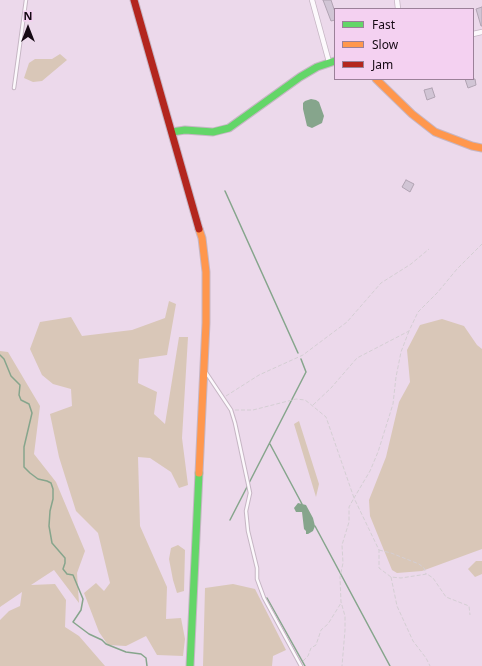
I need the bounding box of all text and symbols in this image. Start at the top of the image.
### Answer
north arrow [8,8,48,48]
text: N [24,8,32,23]
legend [334,8,474,80]
text: Fast [372,16,395,33]
text: Slow [372,36,398,53]
text: Jam [372,56,393,73]

